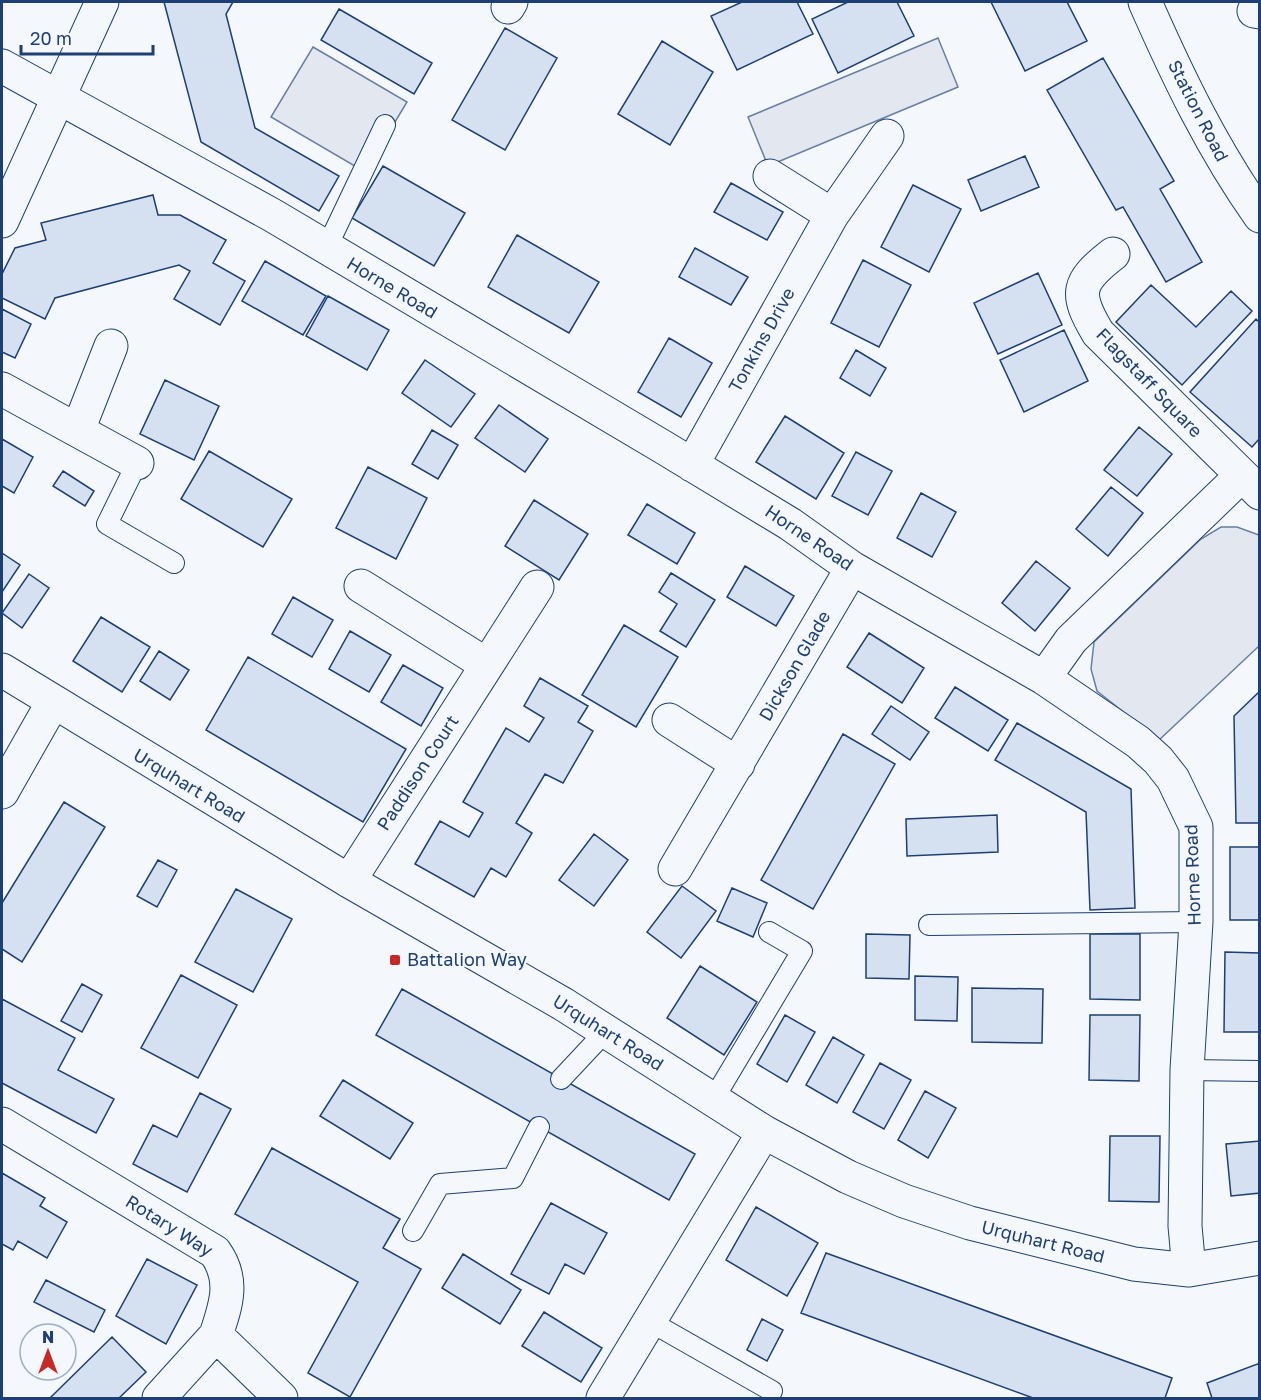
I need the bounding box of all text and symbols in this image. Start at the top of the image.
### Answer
scale bar [21,18,153,56]
text: 20 m [30,27,72,49]
street label: Station Road [1164,56,1234,165]
street label: Horne Road [343,252,442,323]
street label: Tonkins Drive [723,283,799,396]
street label: Flagstaff Square [1092,323,1207,442]
street label: Horne Road [761,500,858,575]
street label: Dickson Glade [754,607,835,724]
street label: Paddison Court [372,711,463,834]
street label: Urquhart Road [130,743,249,827]
street label: Horne Road [1179,824,1205,926]
place label: Battalion Way [407,948,527,970]
marker: Battalion Way [388,953,402,967]
street label: Urquhart Road [549,989,668,1075]
street label: Rotary Way [122,1190,217,1261]
street label: Urquhart Road [979,1215,1107,1267]
north arrow [18,1322,78,1382]
text: N [42,1327,54,1347]

